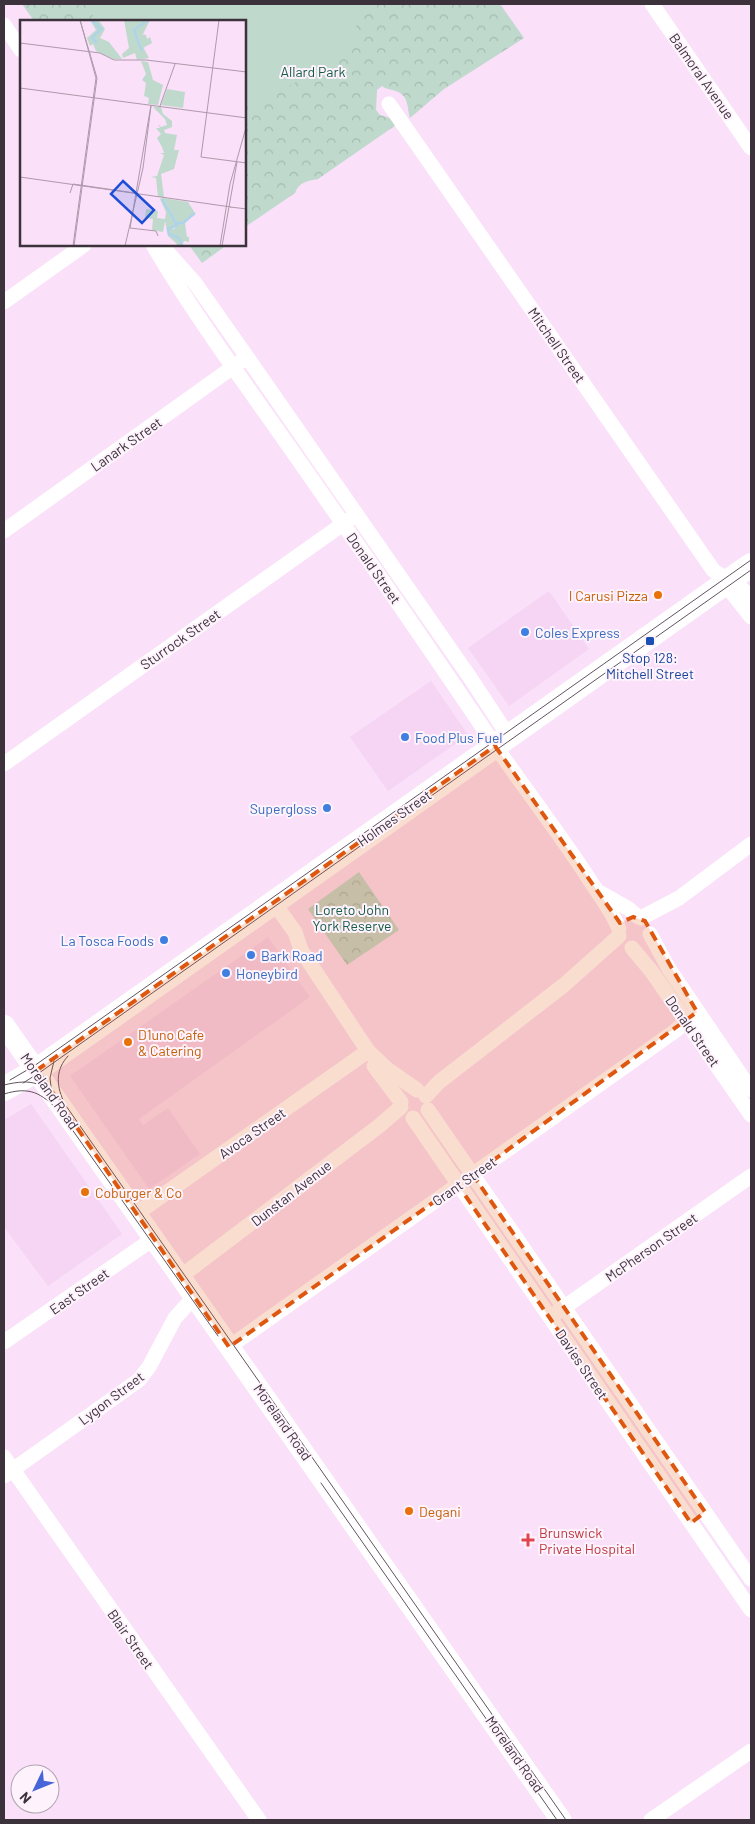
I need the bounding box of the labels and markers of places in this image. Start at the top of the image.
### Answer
place label: I Carusi Pizza [569,587,648,604]
marker: I Carusi Pizza [652,589,664,601]
place label: Coles Express [535,624,620,641]
marker: Coles Express [519,626,531,638]
marker: Stop 128: Mitchell Street [644,635,656,647]
place label: Stop 128: Mitchell Street [606,649,694,682]
place label: Food Plus Fuel [415,729,503,746]
marker: Food Plus Fuel [399,731,411,743]
place label: Supergloss [250,800,317,817]
marker: Supergloss [321,802,333,814]
place label: La Tosca Foods [60,932,154,949]
marker: La Tosca Foods [158,934,170,946]
place label: Bark Road [261,947,323,964]
marker: Bark Road [245,949,257,961]
place label: Honeybird [236,965,298,982]
marker: Honeybird [220,967,232,979]
place label: D1uno Cafe & Catering [138,1026,204,1059]
marker: D1uno Cafe & Catering [122,1036,134,1048]
place label: Coburger & Co [95,1184,182,1201]
marker: Coburger & Co [79,1186,91,1198]
place label: Degani [419,1503,461,1520]
marker: Degani [403,1505,415,1517]
place label: Brunswick Private Hospital [539,1524,635,1557]
marker: Brunswick Private Hospital [521,1533,535,1547]

